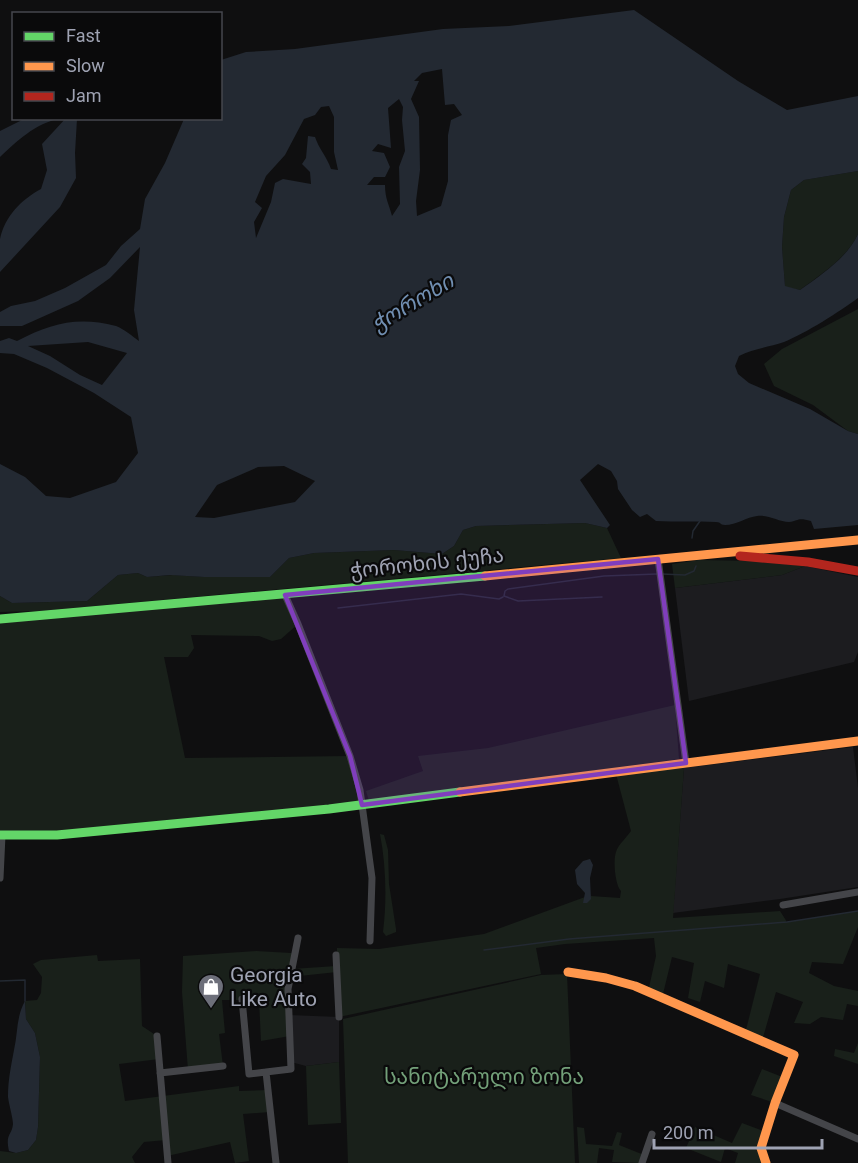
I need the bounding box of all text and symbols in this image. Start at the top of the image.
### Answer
legend [12,12,222,120]
text: Fast [66,25,101,46]
text: Slow [66,55,105,76]
text: Jam [66,85,102,106]
water label: ჭოროხი [367,267,460,338]
street label: ჭოროხის ქუჩა [349,543,505,583]
place label: Georgia Like Auto [230,963,317,1011]
shop icon: Georgia Like Auto [196,972,226,1010]
park label: სანიტარული ზონა [384,1065,584,1090]
scale bar [654,1112,822,1150]
text: 200 m [663,1122,714,1143]

